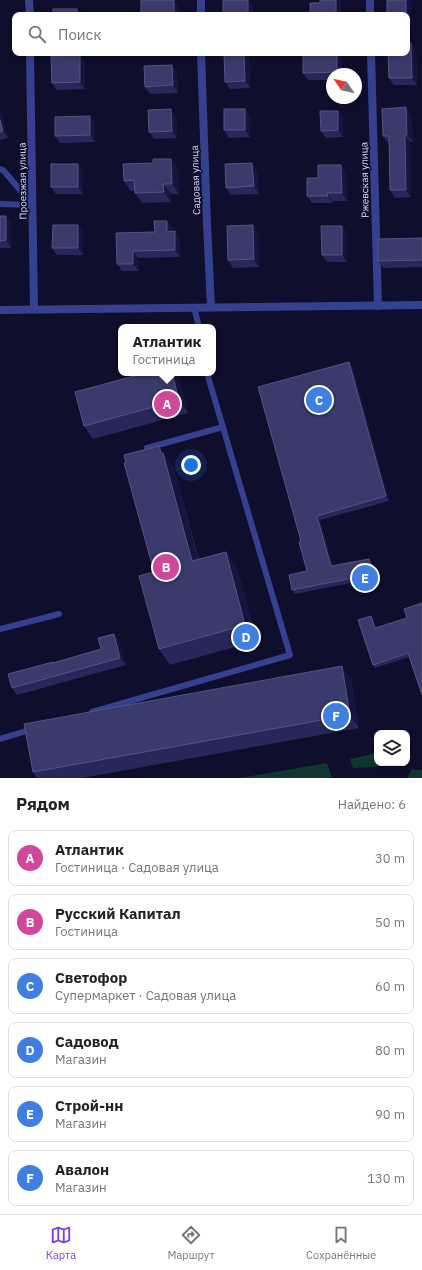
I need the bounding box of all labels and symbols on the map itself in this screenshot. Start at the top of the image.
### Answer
north arrow [326,68,362,104]
street label: Ржевская улица [357,141,372,218]
street label: Проезжая улица [15,142,30,220]
street label: Садовая улица [188,144,203,215]
pin: C [306,385,332,415]
pin: A [154,389,180,419]
your location [181,455,201,475]
pin: B [153,552,179,582]
pin: E [352,563,378,593]
pin: D [233,622,259,652]
pin: F [323,701,349,731]

